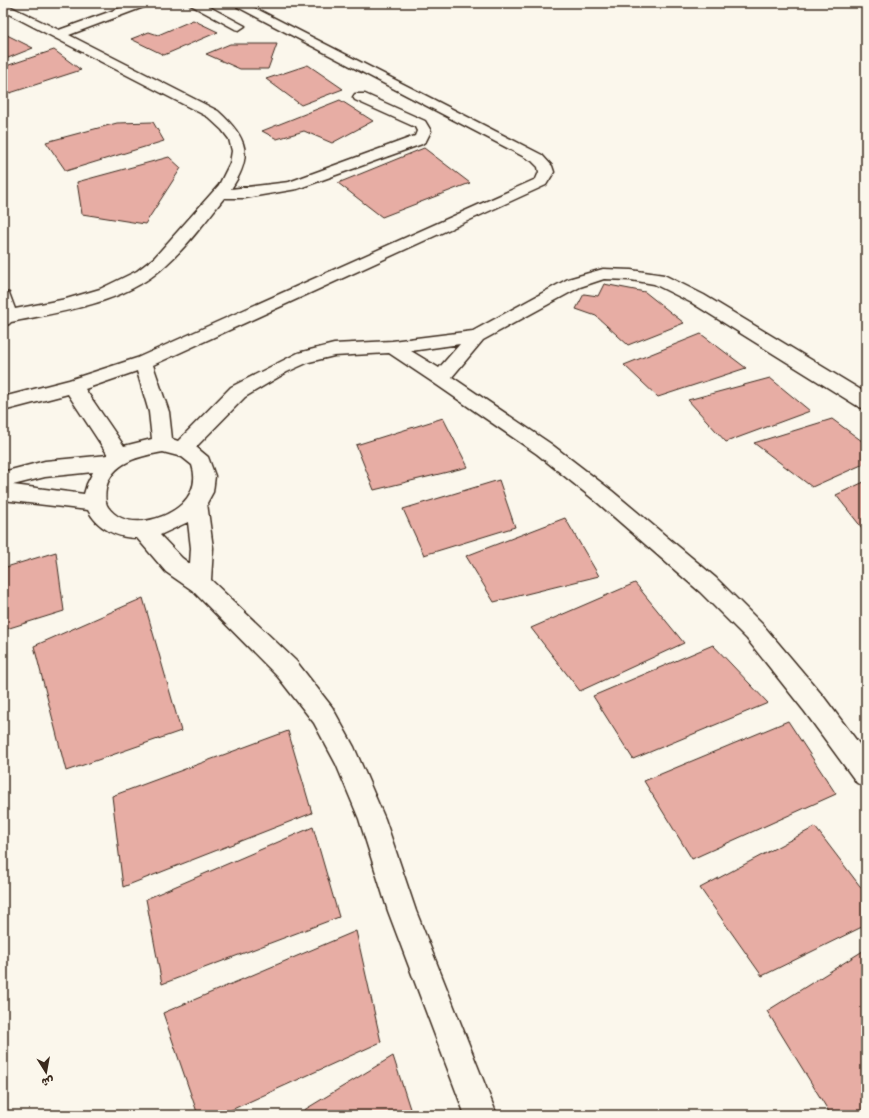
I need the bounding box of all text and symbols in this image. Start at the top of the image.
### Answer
north arrow [26,1052,66,1092]
text: ش [41,1074,55,1090]

